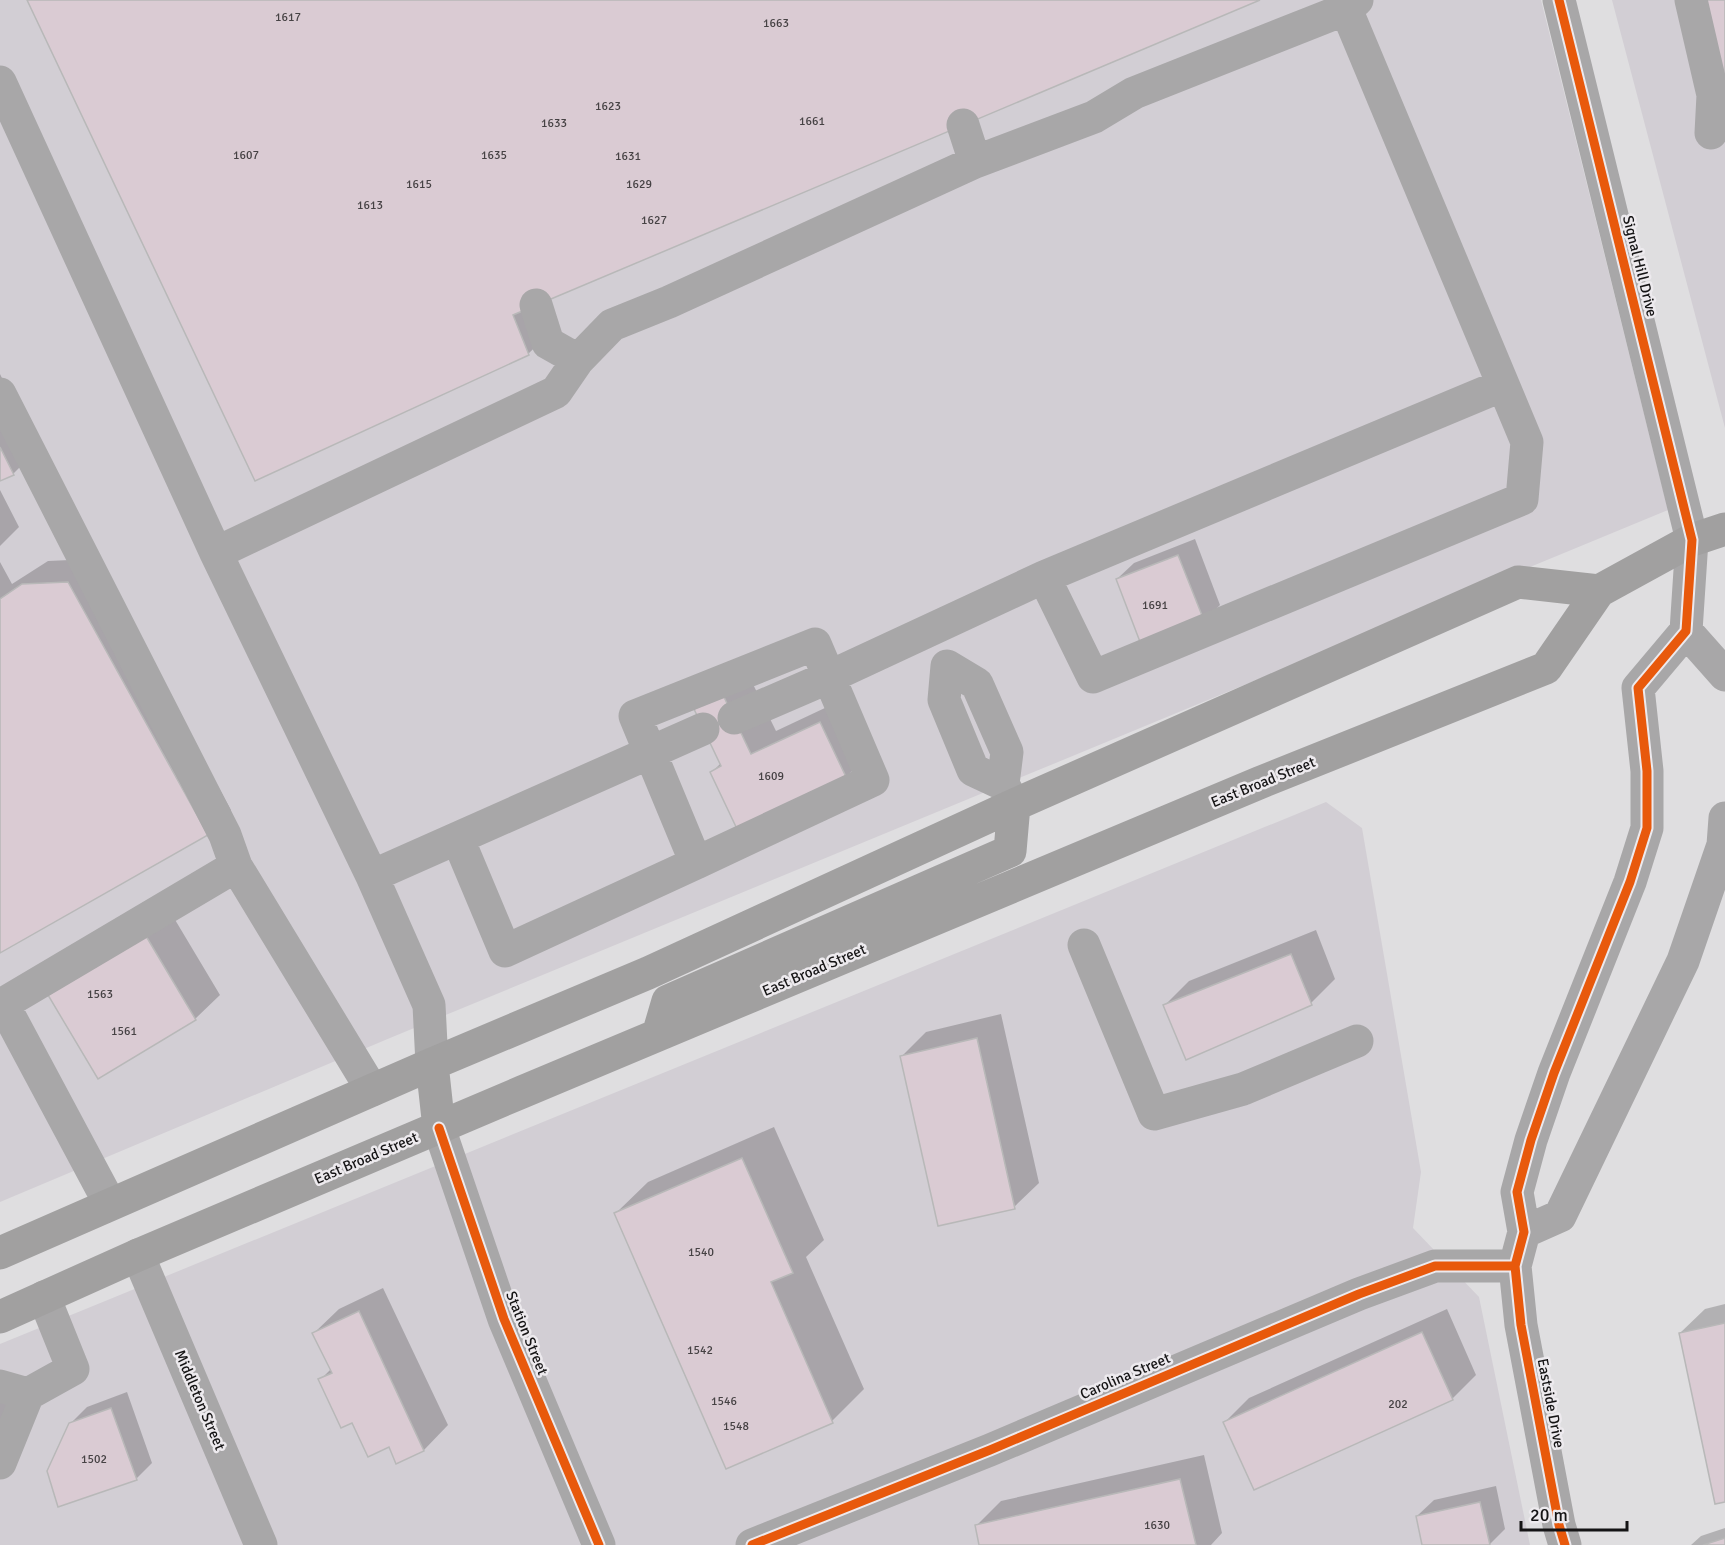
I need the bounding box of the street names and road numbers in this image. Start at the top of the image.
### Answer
street label: Signal Hill Drive [1619,214,1661,318]
street label: East Broad Street [1208,753,1318,811]
street label: East Broad Street [759,940,869,1000]
street label: East Broad Street [311,1128,421,1188]
street label: Station Street [502,1288,552,1378]
street label: Middleton Street [171,1347,229,1453]
street label: Carolina Street [1077,1349,1173,1403]
street label: Eastside Drive [1534,1357,1568,1449]

